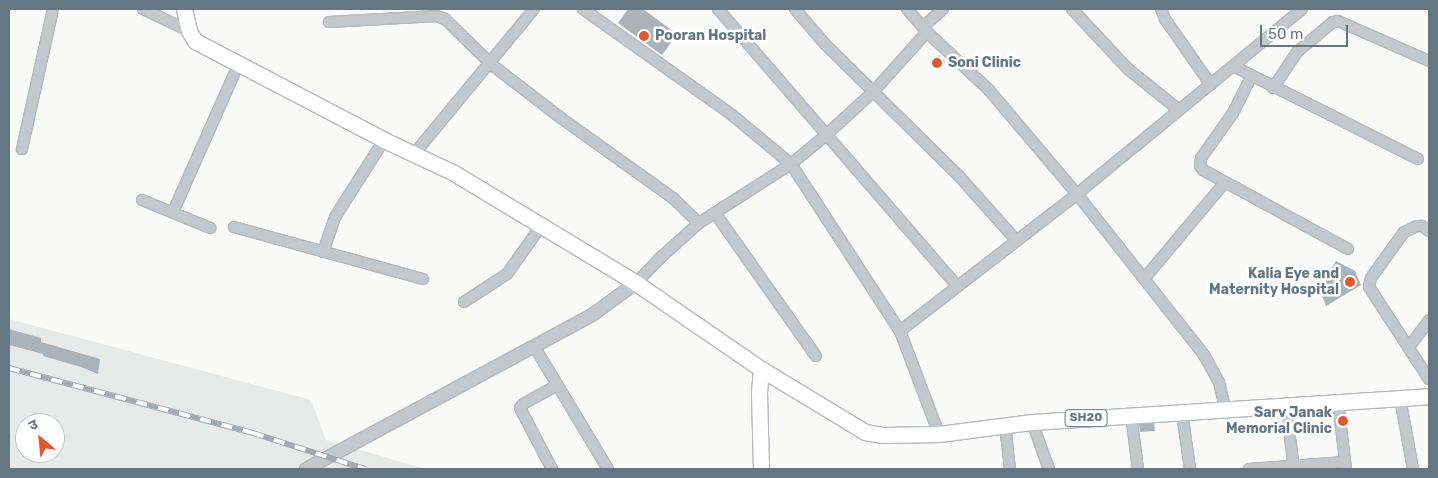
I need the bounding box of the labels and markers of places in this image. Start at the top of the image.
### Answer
place label: Pooran Hospital [655,28,766,44]
marker: Pooran Hospital [637,29,651,43]
place label: Soni Clinic [948,55,1021,71]
marker: Soni Clinic [930,56,944,70]
place label: Kalia Eye and Maternity Hospital [1209,266,1339,298]
marker: Kalia Eye and Maternity Hospital [1343,275,1357,289]
place label: Sarv Janak Memorial Clinic [1226,405,1332,438]
marker: Sarv Janak Memorial Clinic [1336,414,1350,428]

